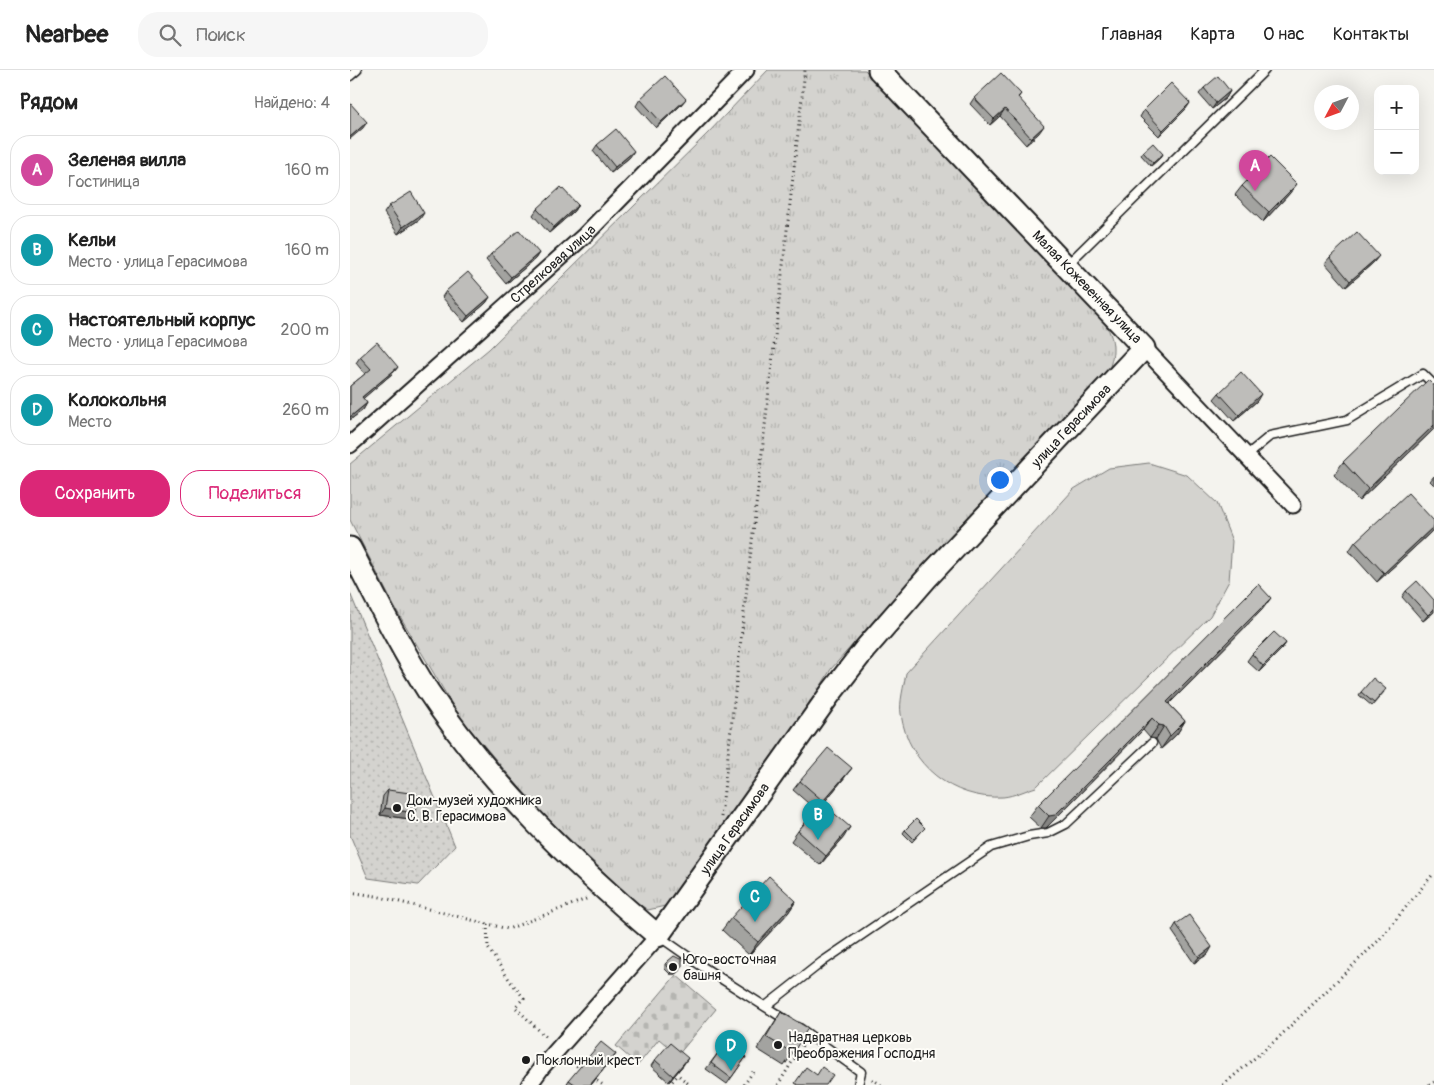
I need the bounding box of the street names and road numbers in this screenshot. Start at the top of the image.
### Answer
street label: Стрелковая улица [506,221,599,306]
street label: Малая Кожевенная улица [1029,227,1145,347]
street label: улица Герасимова [1027,380,1114,471]
street label: улица Герасимова [696,779,773,878]

